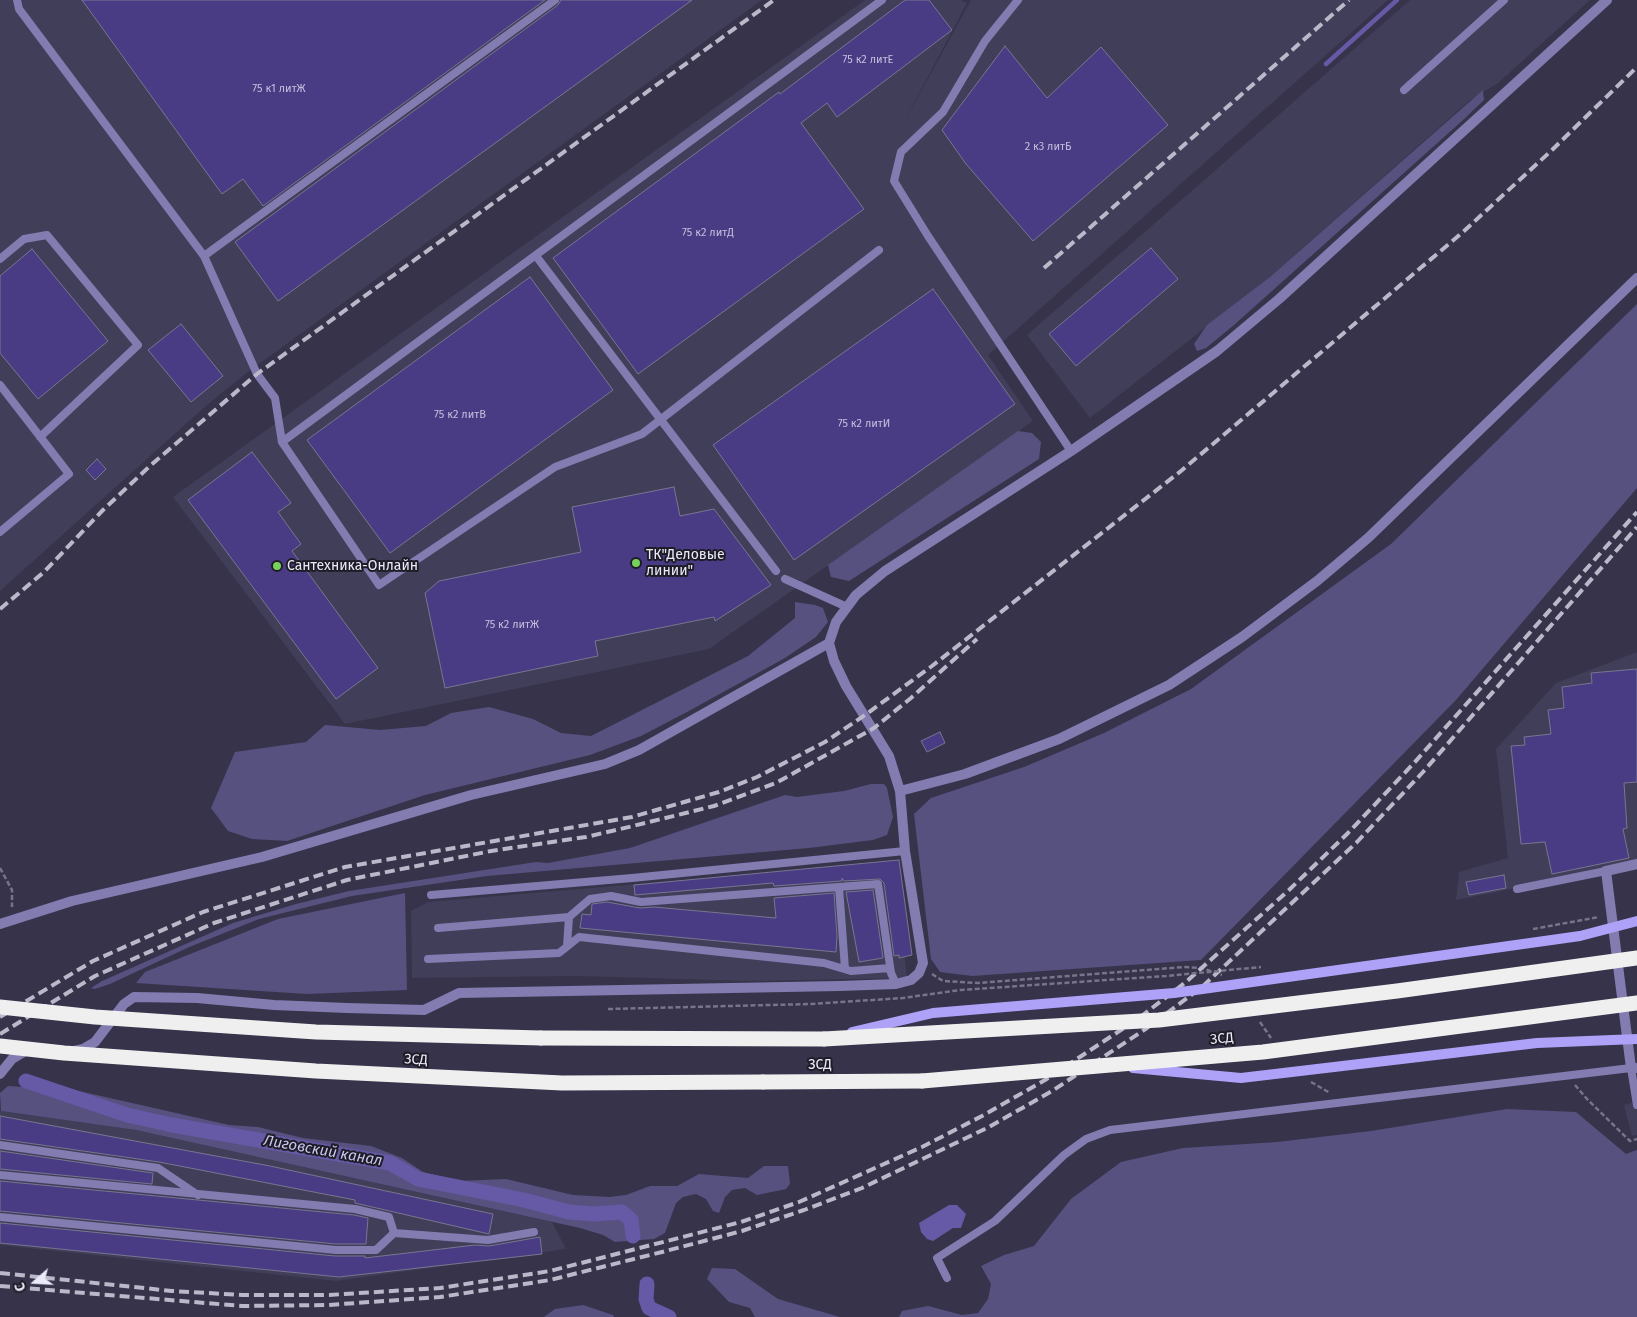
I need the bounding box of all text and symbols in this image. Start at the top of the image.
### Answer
house number: 75 к2 литЕ [843,53,893,67]
house number: 75 к1 литЖ [252,82,306,96]
house number: 2 к3 литБ [1025,140,1071,154]
house number: 75 к2 литД [682,226,734,240]
house number: 75 к2 литВ [434,408,486,422]
house number: 75 к2 литИ [838,417,890,431]
place label: ТК"Деловые линии" [646,547,725,580]
marker: ТК"Деловые линии" [630,557,642,569]
place label: Сантехника-Онлайн [287,558,418,574]
marker: Сантехника-Онлайн [271,560,283,572]
house number: 75 к2 литЖ [485,618,539,632]
street label: ЗСД [1209,1030,1235,1048]
street label: ЗСД [404,1051,428,1069]
street label: ЗСД [808,1057,832,1073]
water label: Лиговский канал [262,1132,384,1170]
north arrow [10,1257,60,1307]
text: С [11,1280,30,1294]

